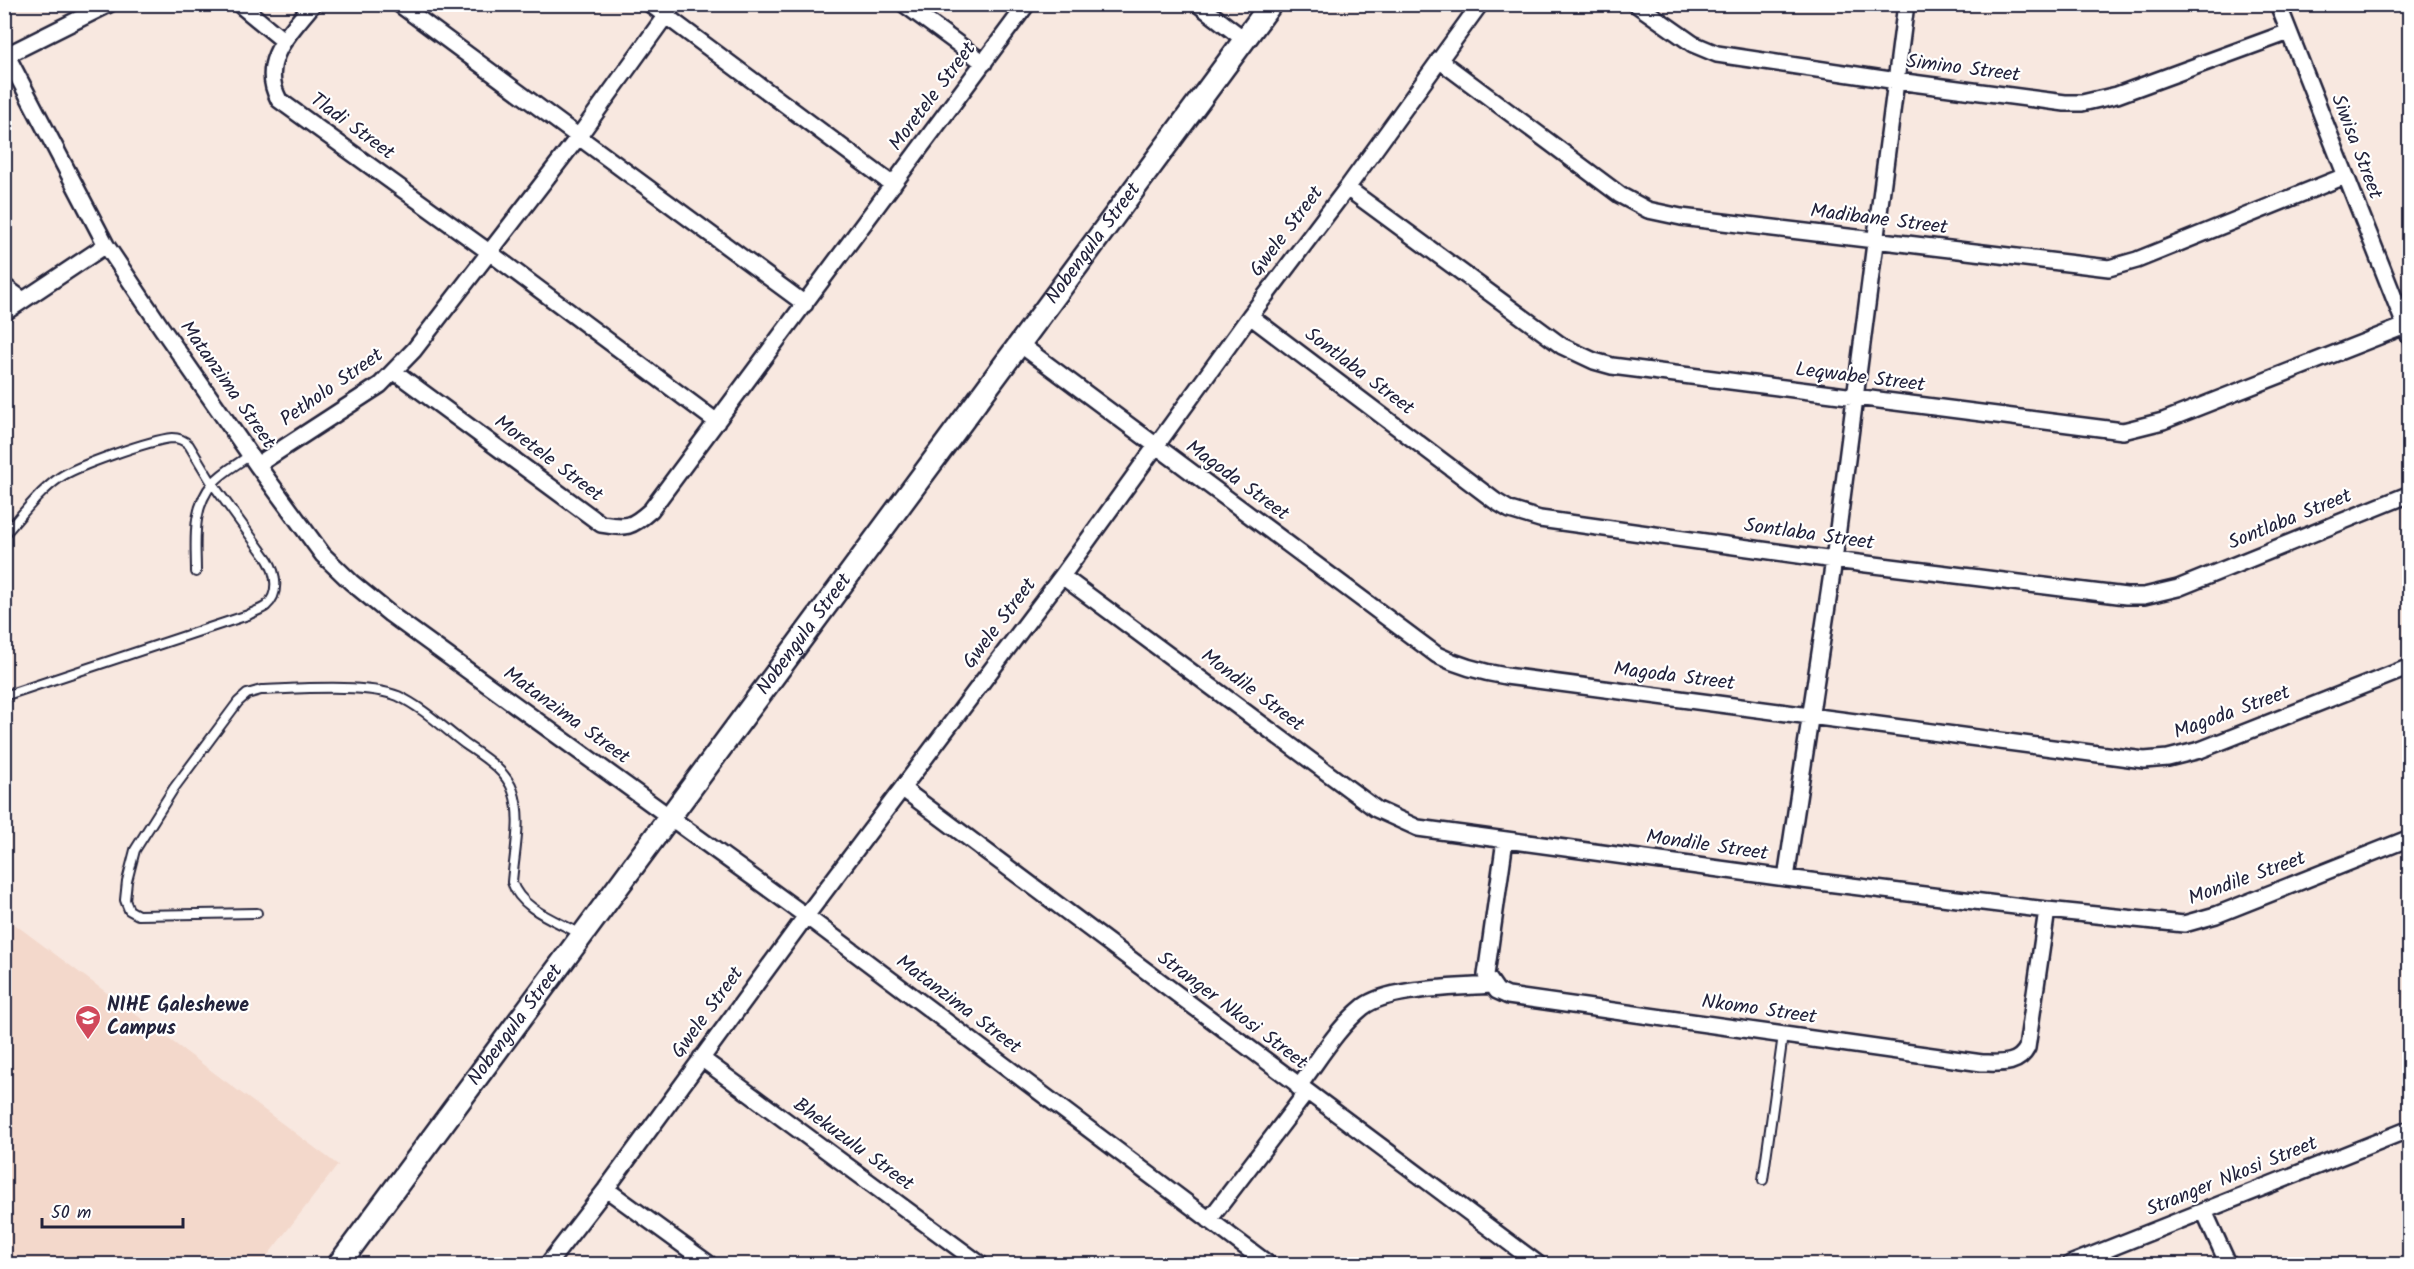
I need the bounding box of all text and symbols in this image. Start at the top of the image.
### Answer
street label: Moretele Street [881,35,985,158]
street label: Simino Street [1904,46,2022,92]
street label: Tladi Street [303,85,401,169]
street label: Siwisa Street [2321,90,2391,204]
street label: Nobengula Street [1038,176,1150,312]
street label: Gwele Street [1242,179,1332,284]
street label: Madibane Street [1808,196,1950,244]
street label: Matanzima Street [171,314,283,456]
street label: Sontlaba Street [1297,320,1421,424]
street label: Petholo Street [274,340,391,436]
street label: Leqwabe Street [1793,354,1927,402]
street label: Moretele Street [487,407,610,511]
street label: Magoda Street [1178,432,1296,530]
street label: Sontlaba Street [2223,481,2357,559]
street label: Sontlaba Street [1742,510,1876,560]
street label: Nobengula Street [749,566,861,702]
street label: Gwele Street [955,571,1045,676]
street label: Mondile Street [1193,641,1311,741]
street label: Magoda Street [1612,654,1737,700]
street label: Matanzima Street [496,659,637,773]
street label: Magoda Street [2169,677,2295,749]
street label: Mondile Street [1644,822,1770,870]
street label: Mondile Street [2184,843,2310,915]
street label: Stranger Nkosi Street [1150,943,1315,1079]
street label: Matanzima Street [888,947,1028,1063]
street label: Nobengula Street [460,957,572,1093]
street label: Gwele Street [664,960,753,1066]
street label: Nkomo Street [1699,986,1819,1034]
place label: NIHE Galeshewe Campus [107,990,249,1045]
school or university icon: NIHE Galeshewe Campus [73,1003,103,1041]
street label: Bhekuzulu Street [786,1090,921,1200]
street label: Stranger Nkosi Street [2142,1128,2323,1226]
scale bar [42,1191,183,1229]
text: 50 m [51,1199,91,1228]

